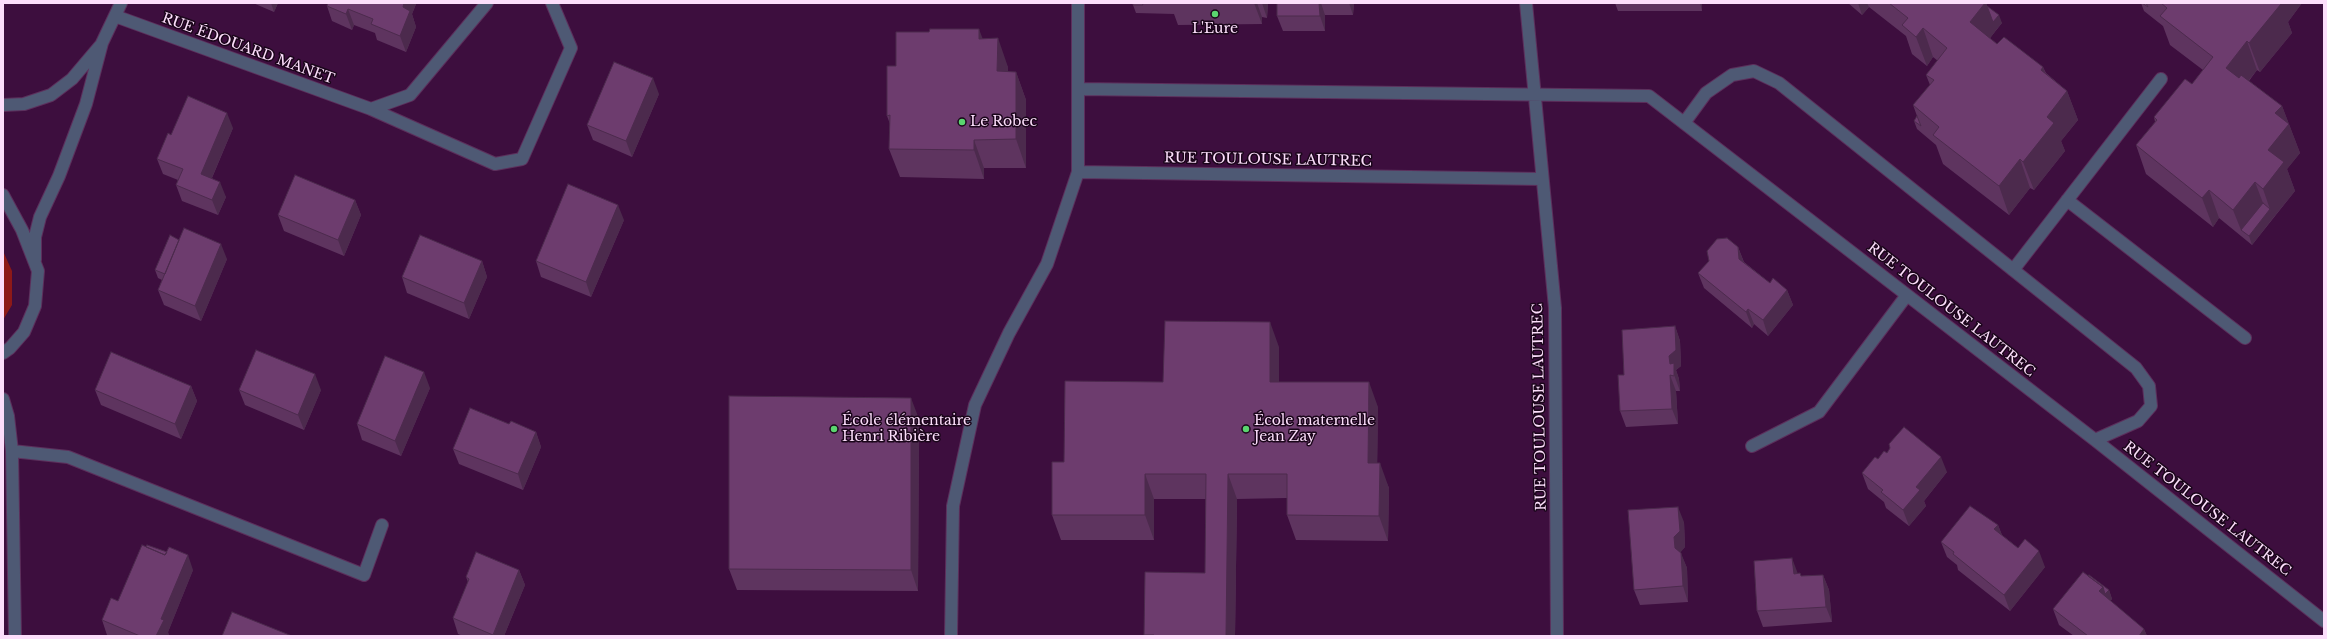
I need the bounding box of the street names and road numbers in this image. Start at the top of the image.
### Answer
street label: RUE ÉDOUARD MANET [159,10,337,88]
street label: RUE TOULOUSE LAUTREC [1164,150,1372,170]
street label: RUE TOULOUSE LAUTREC [1864,239,2038,381]
street label: RUE TOULOUSE LAUTREC [1530,303,1550,511]
street label: RUE TOULOUSE LAUTREC [2120,438,2294,580]

